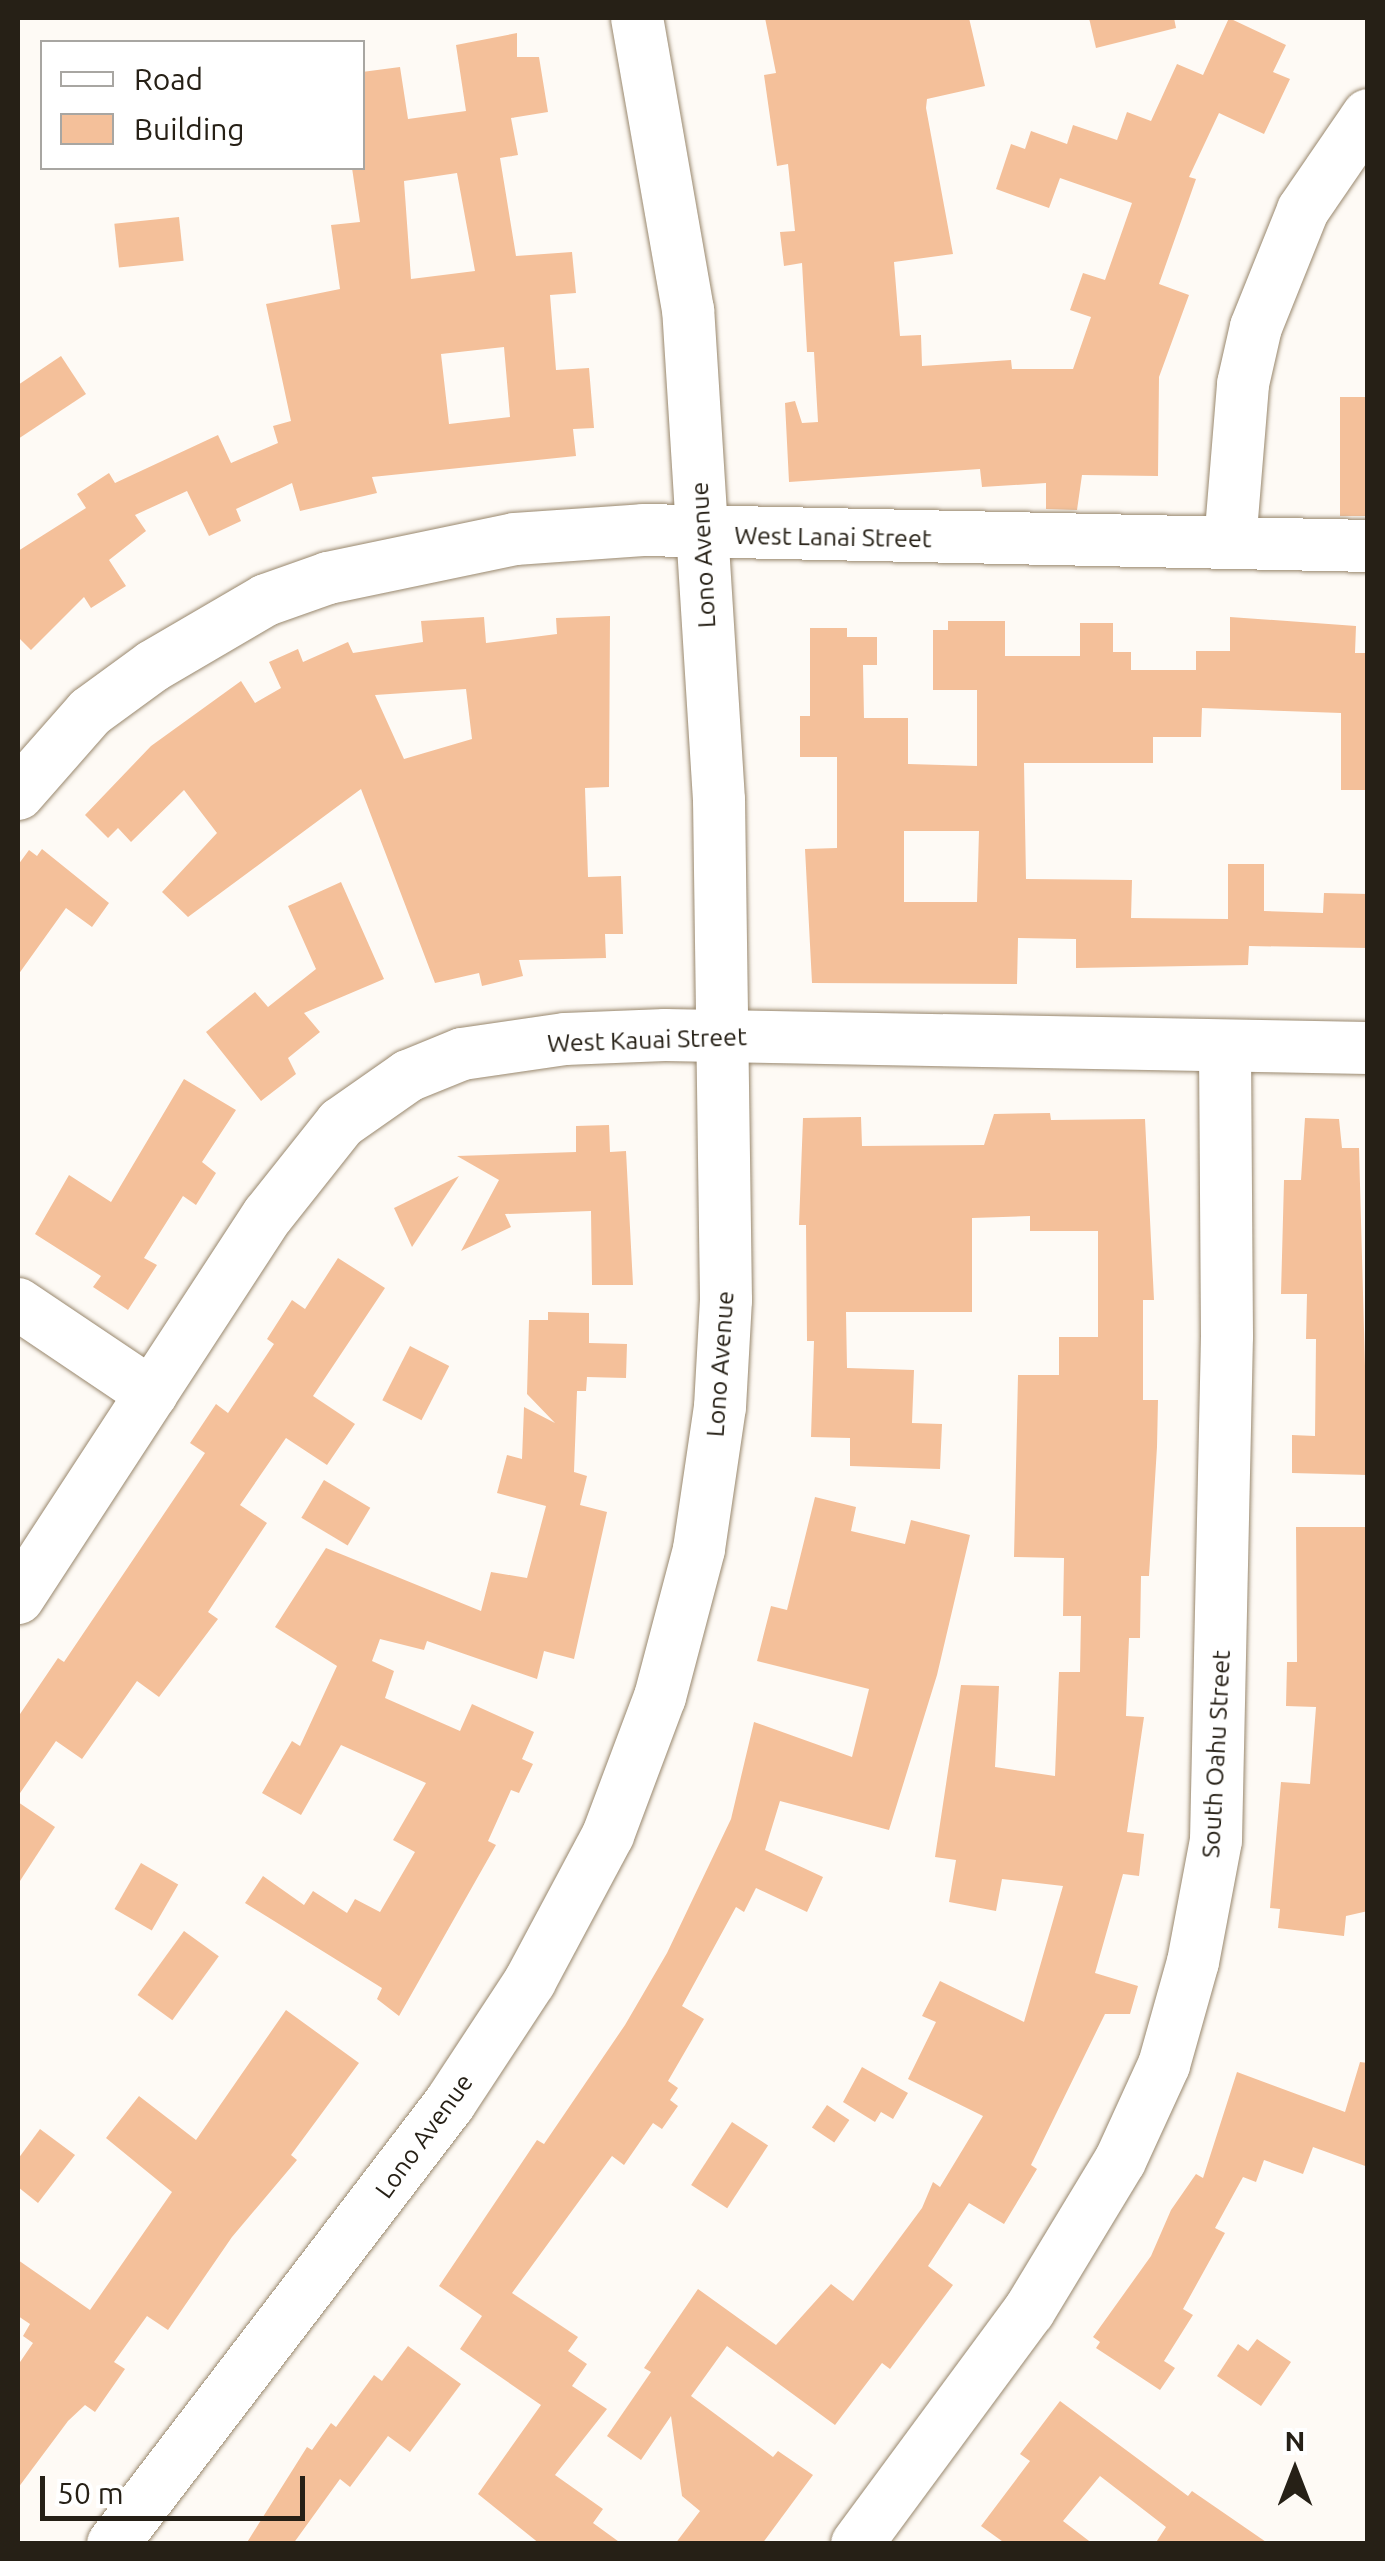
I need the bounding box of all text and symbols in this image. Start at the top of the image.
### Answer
legend [40,40,365,170]
text: Road [134,62,203,96]
text: Building [134,112,245,146]
street label: Lono Avenue [684,481,722,629]
street label: West Lanai Street [734,520,932,554]
street label: West Kauai Street [547,1022,747,1058]
street label: Lono Avenue [700,1290,740,1438]
street label: South Oahu Street [1196,1649,1236,1859]
street label: Lono Avenue [369,2068,479,2204]
north arrow [1245,2421,1345,2521]
text: N [1285,2425,1305,2456]
scale bar [45,2456,310,2518]
text: 50 m [57,2476,124,2510]

